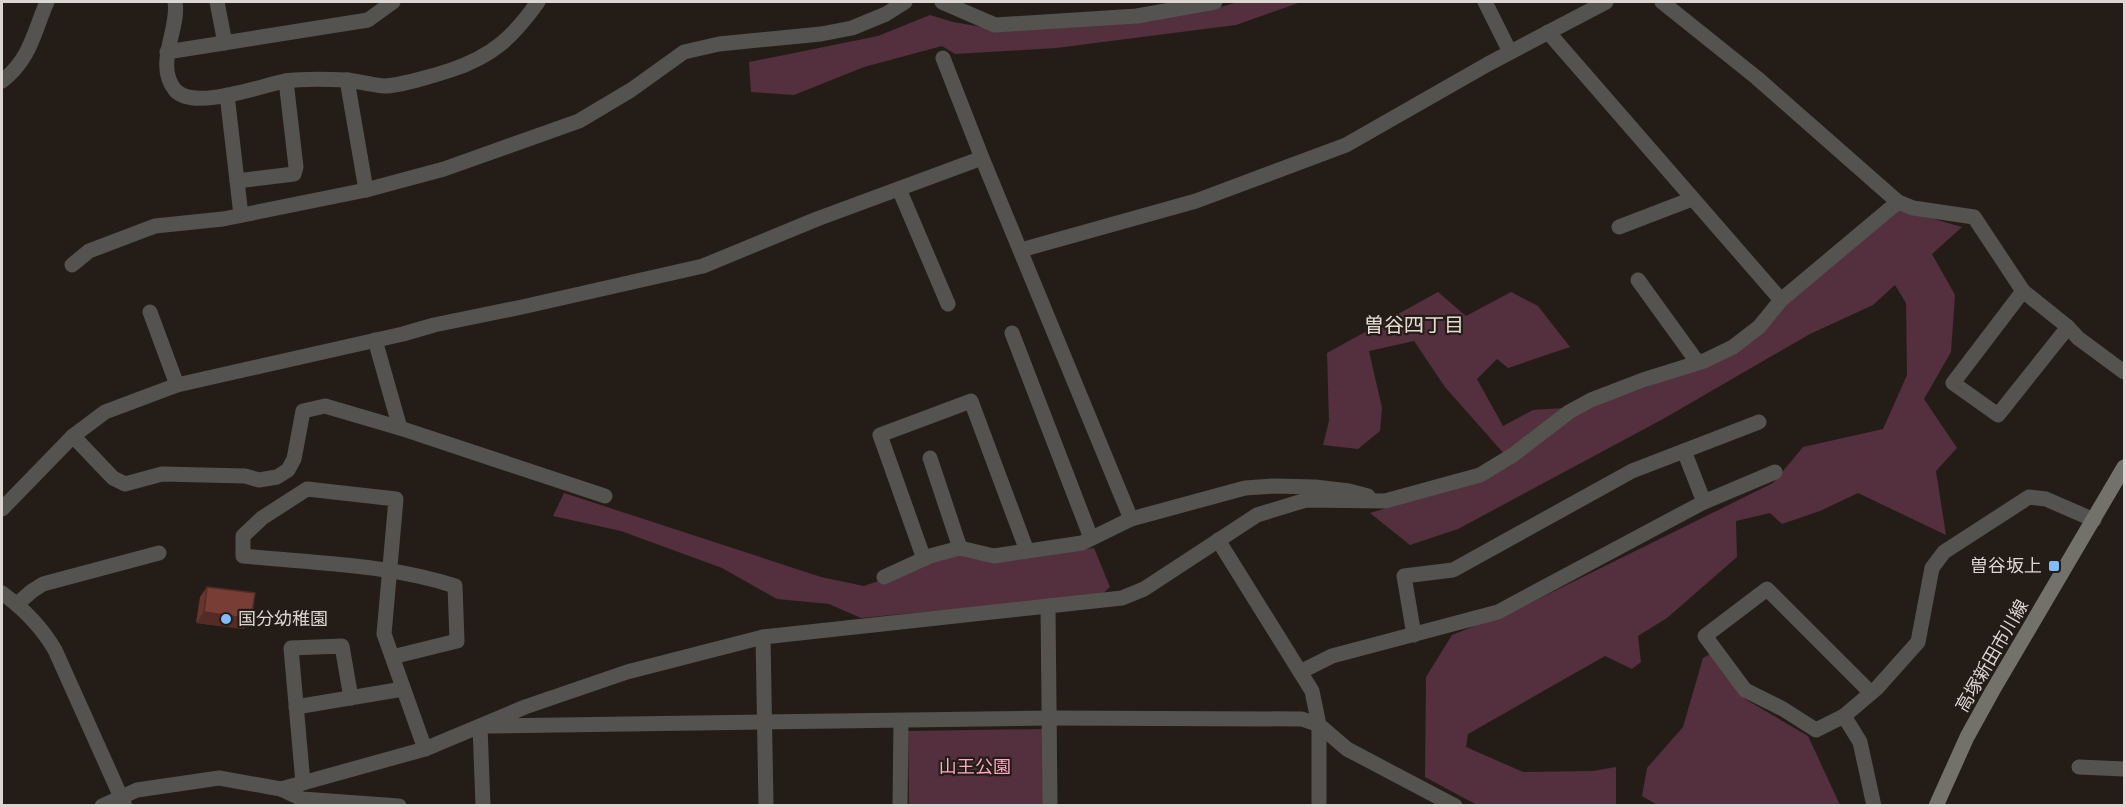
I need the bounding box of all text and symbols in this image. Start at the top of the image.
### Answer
district label: 曽谷四丁目 [1364,313,1464,337]
place label: 曽谷坂上 [1970,555,2042,576]
marker: 曽谷坂上 [2047,559,2061,573]
street label: 高塚新田市川線 [1951,596,2032,716]
place label: 国分幼稚園 [238,608,328,629]
marker: 国分幼稚園 [219,612,233,626]
park label: 山王公園 [939,756,1011,777]

